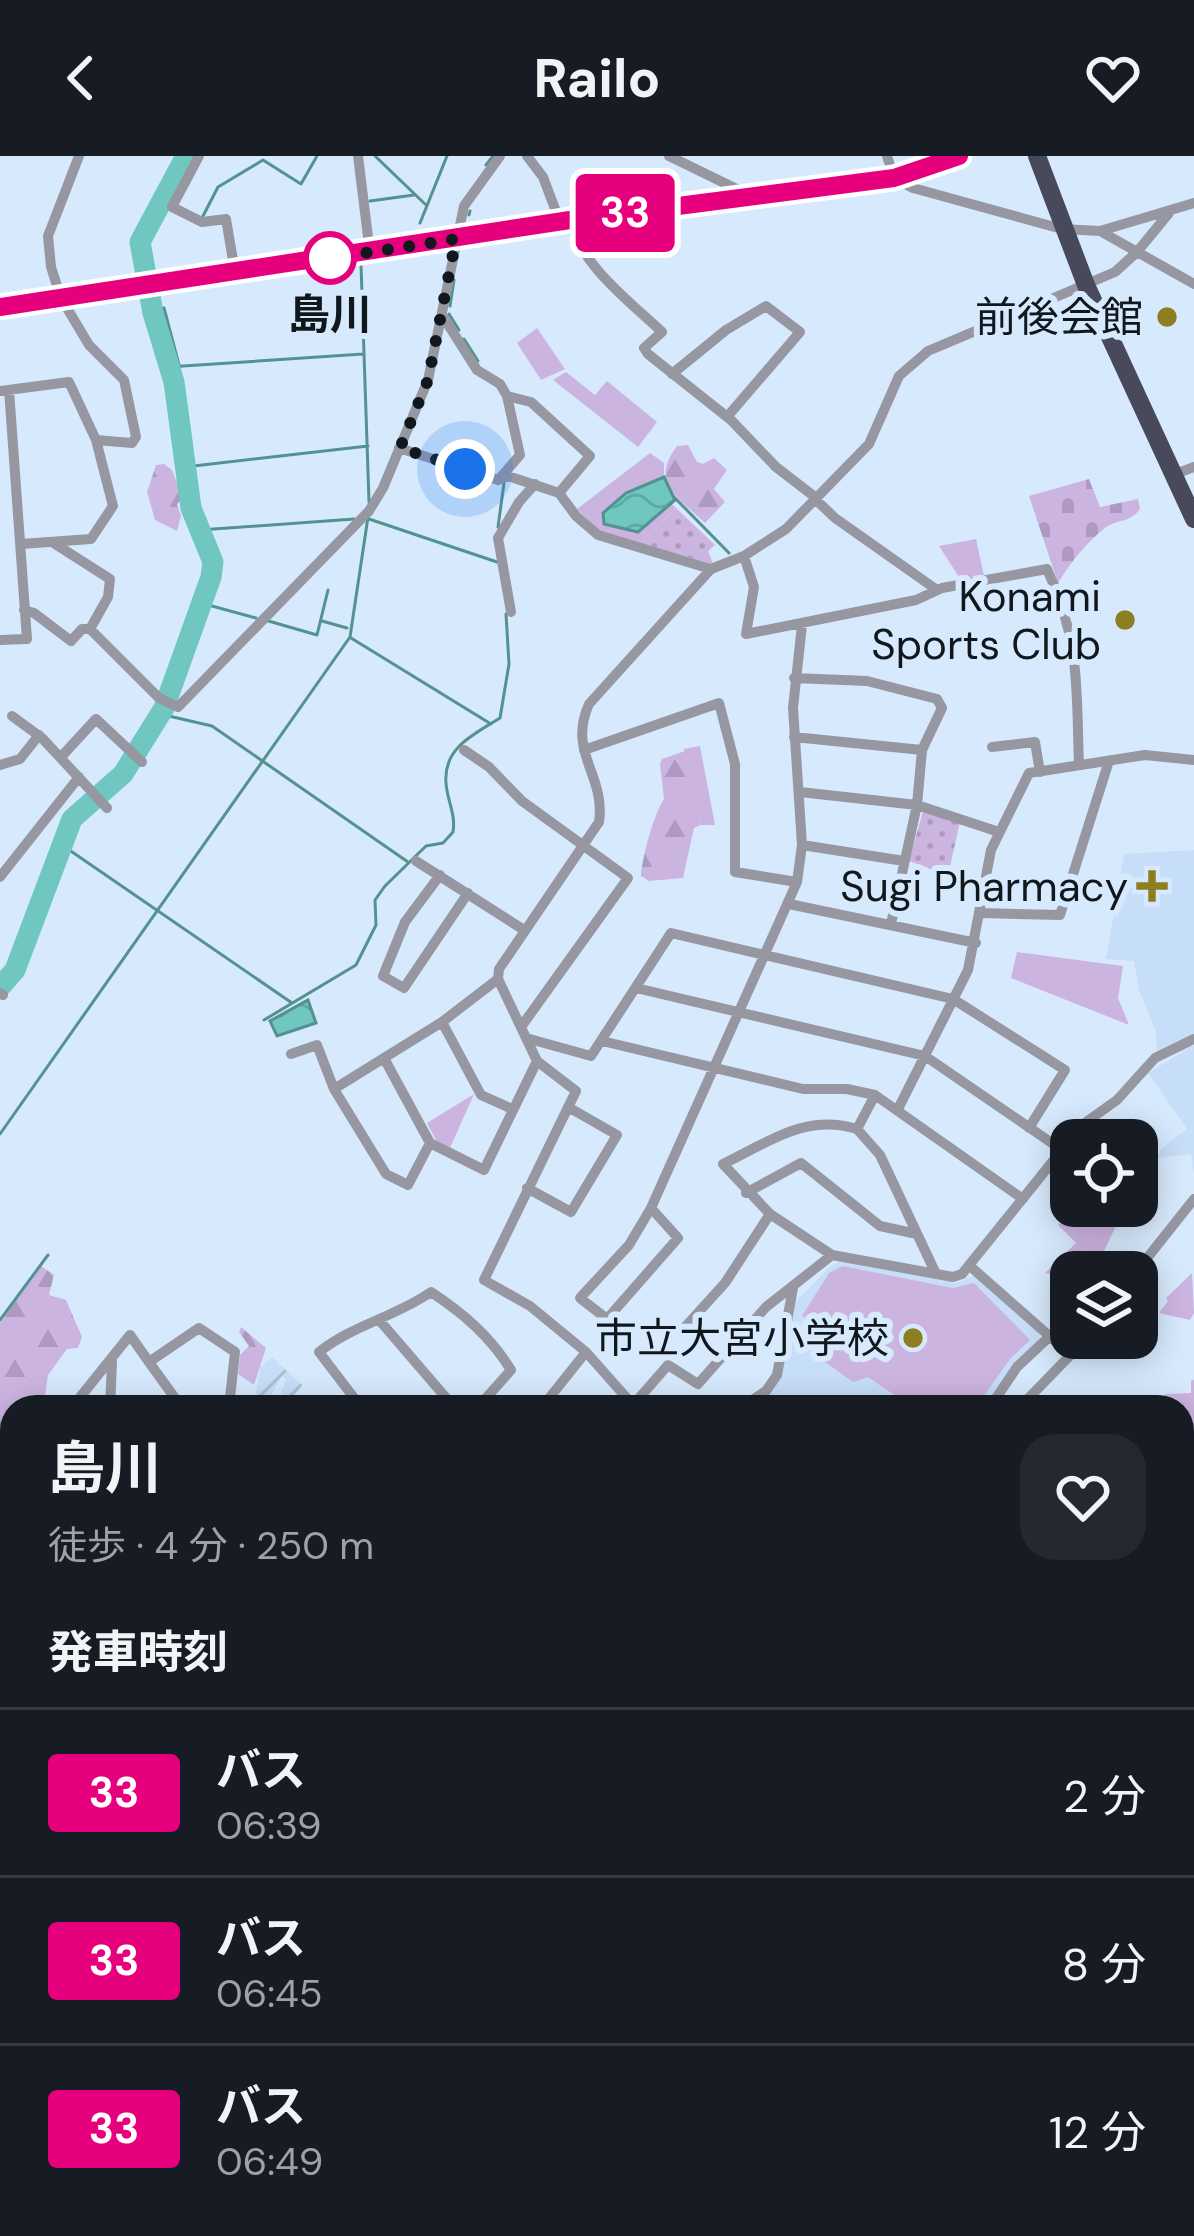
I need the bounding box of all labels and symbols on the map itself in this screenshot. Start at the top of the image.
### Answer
line badge: 33 [571,174,679,252]
marker: 島川 [305,233,355,283]
place label: 島川 [288,287,372,342]
place label: 前後会館 [975,290,1143,345]
marker: 前後会館 [1154,304,1180,330]
your location [435,439,495,499]
place label: Konami Sports Club [871,569,1101,672]
marker: Konami Sports Club [1112,607,1138,633]
place label: Sugi Pharmacy [840,859,1128,914]
marker: Sugi Pharmacy [1139,873,1165,899]
place label: 市立大宮小学校 [595,1311,889,1366]
marker: 市立大宮小学校 [900,1325,926,1351]

